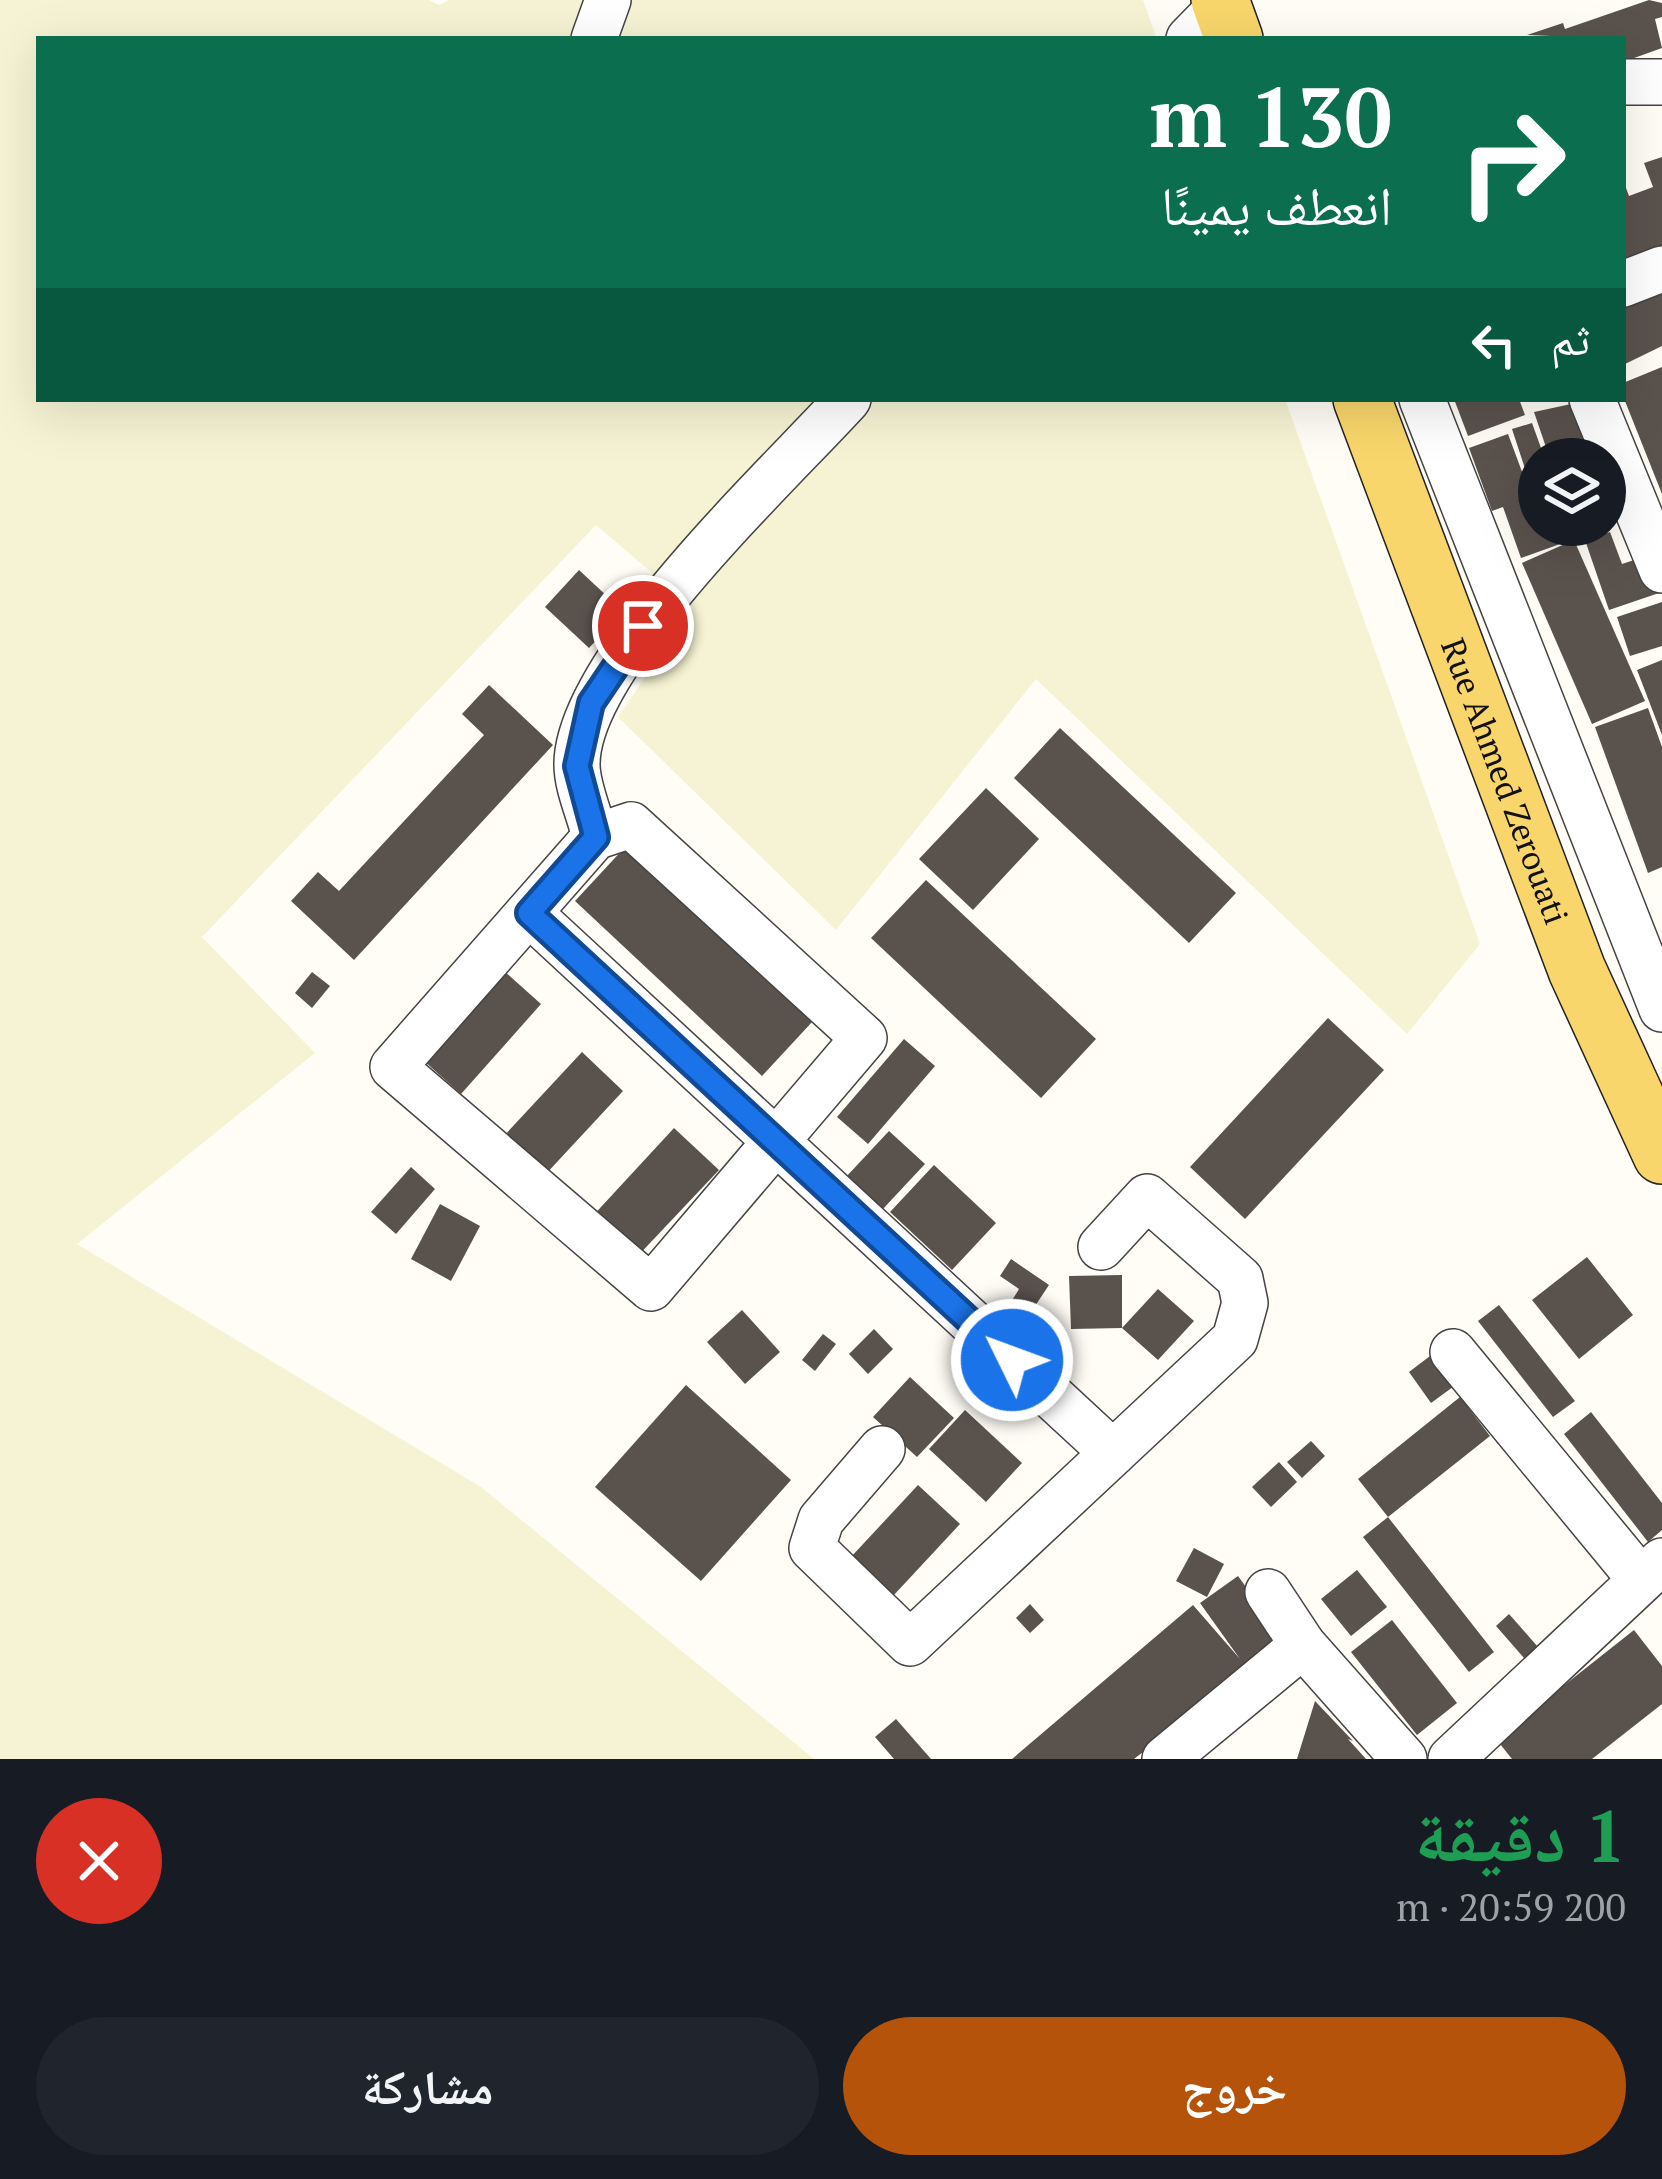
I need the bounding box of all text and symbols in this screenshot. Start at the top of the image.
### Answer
text: 130 m [1149,60,1392,171]
icon: right [1434,84,1590,240]
text: انعطف يمينًا [1161,169,1392,240]
text: ثم [1551,308,1590,368]
icon: left [1461,312,1527,378]
map controls [1518,438,1626,546]
button: layers [1518,438,1626,546]
pin [592,575,694,677]
icon: arrive [610,593,676,659]
street label: Rue Ahmed Zerouati [1432,632,1579,930]
position arrow [949,1297,1075,1423]
text: 1 دقيقة [1415,1787,1626,1883]
button: close [36,1798,162,1924]
text: 200 m · 20:59 [1396,1880,1626,1932]
button: مشاركة [36,2017,819,2155]
button: خروج [843,2017,1626,2155]

